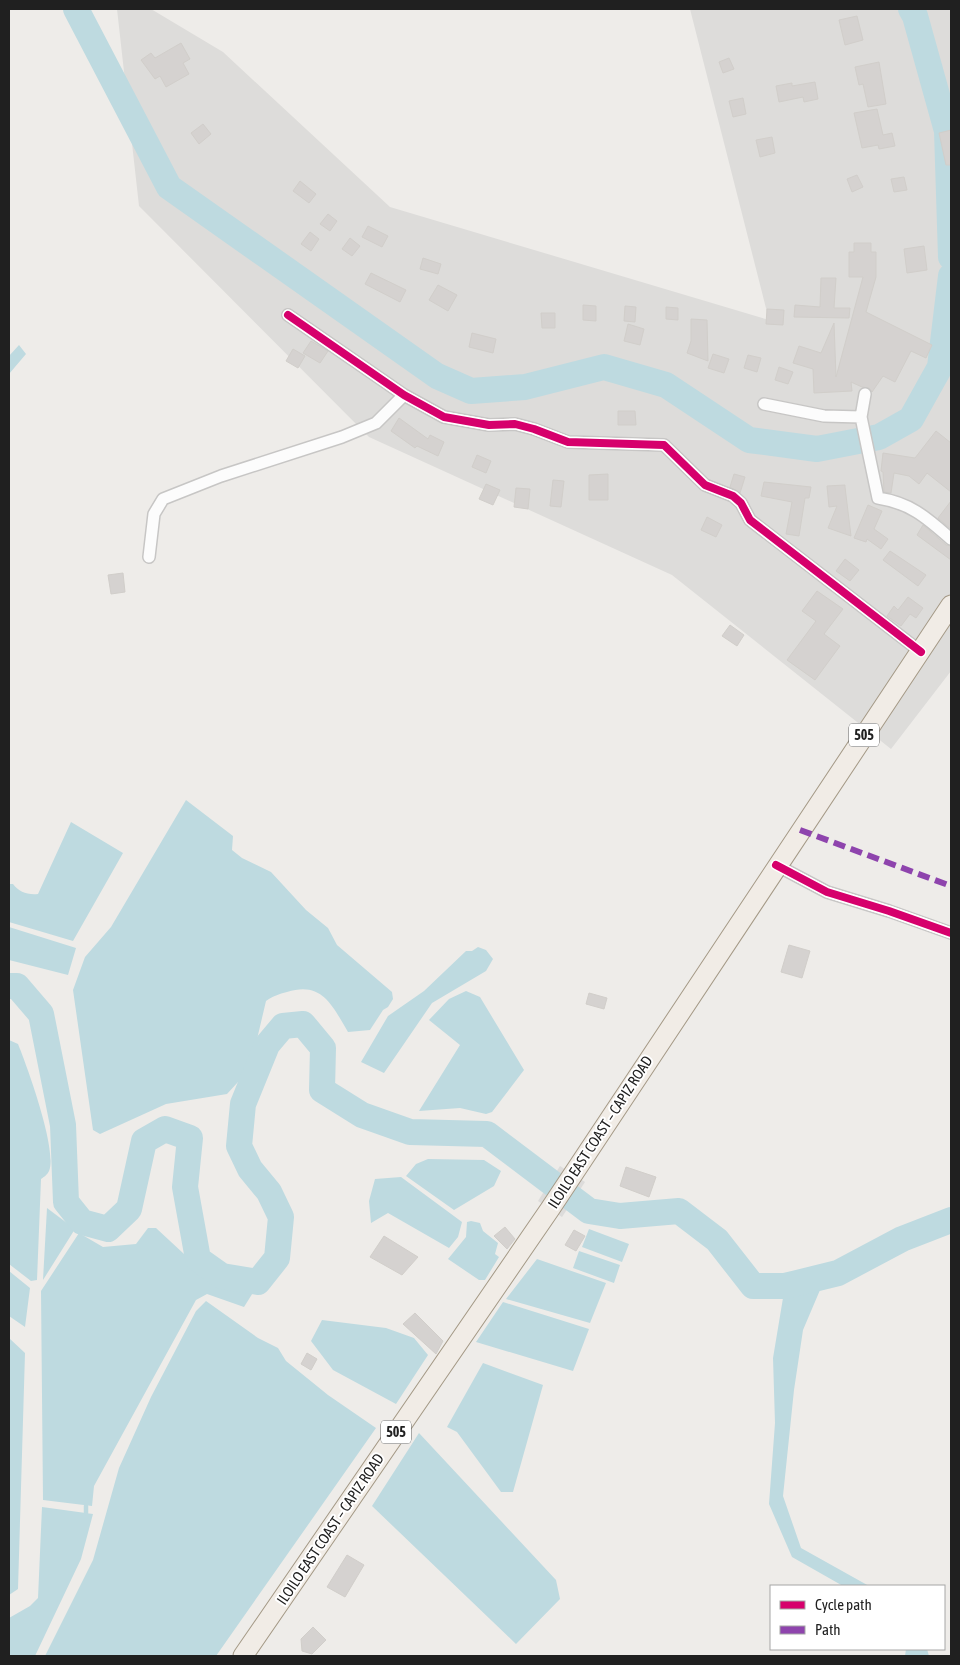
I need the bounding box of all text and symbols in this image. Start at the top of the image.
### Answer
road number: 505 [849,724,879,746]
street label: ILOILO EAST COAST – CAPIZ ROAD [544,1053,656,1211]
road number: 505 [381,1420,411,1444]
street label: ILOILO EAST COAST – CAPIZ ROAD [273,1450,387,1608]
legend [770,1585,945,1650]
text: Cycle path [815,1596,872,1613]
text: Path [815,1621,841,1638]

